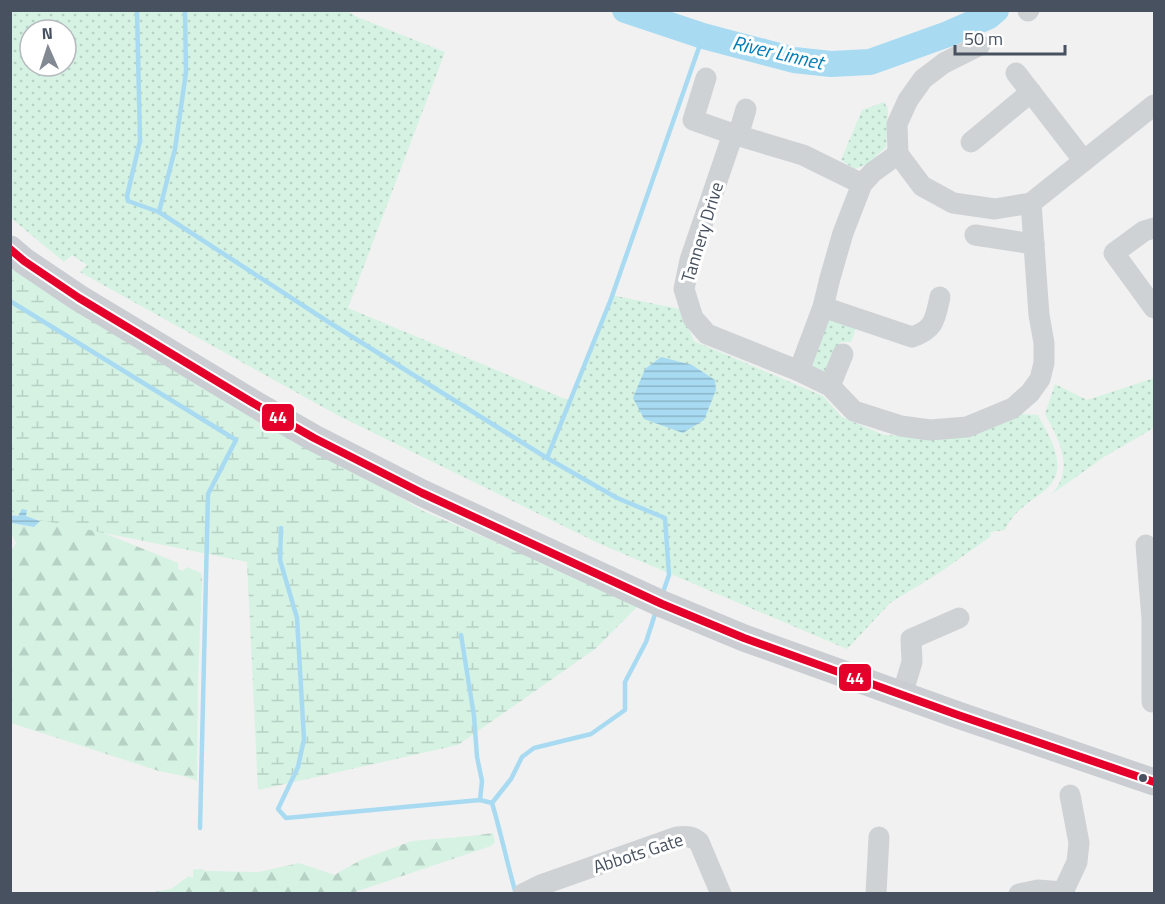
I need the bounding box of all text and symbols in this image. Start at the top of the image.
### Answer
north arrow [18,18,78,78]
scale bar [955,18,1064,56]
text: N [41,21,53,45]
text: 50 m [964,25,1003,52]
water label: River Linnet [729,26,829,78]
street label: Tannery Drive [674,179,730,285]
line badge: 44 [261,403,295,432]
text: 44 [269,405,287,429]
line badge: 44 [838,663,872,692]
text: 44 [846,666,864,690]
unlabelled marker [1137,772,1149,784]
street label: Abbots Gate [589,826,687,880]

